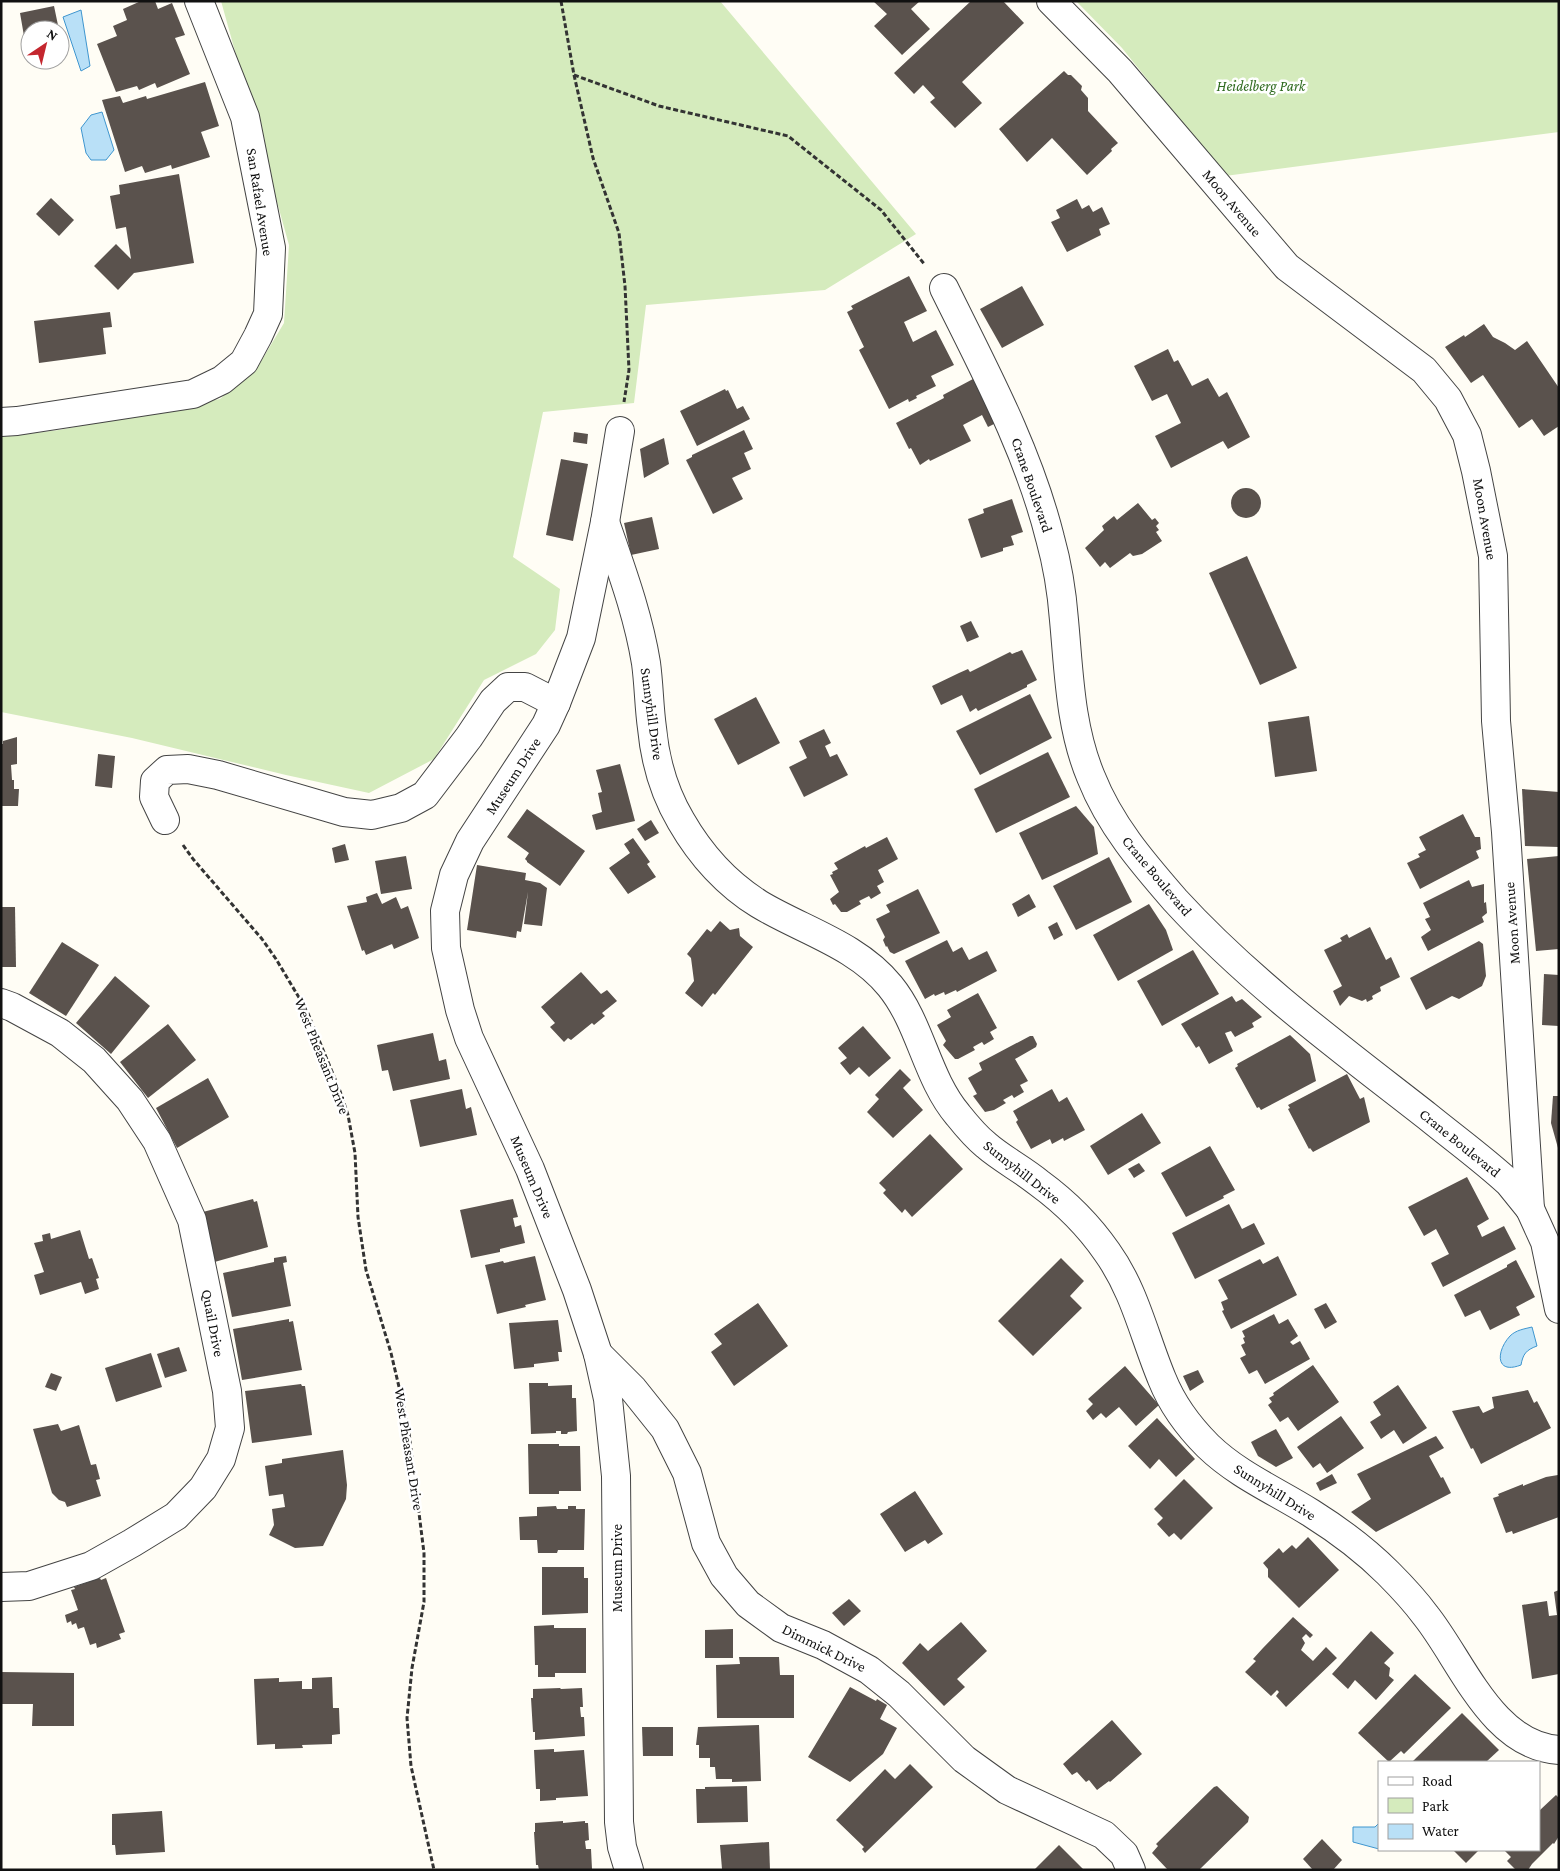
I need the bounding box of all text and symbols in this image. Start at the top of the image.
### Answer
north arrow [20,20,70,70]
text: N [44,25,61,44]
park label: Heidelberg Park [1217,78,1307,95]
street label: San Rafael Avenue [244,147,276,257]
street label: Moon Avenue [1199,166,1265,240]
street label: Crane Boulevard [1008,436,1056,535]
street label: Moon Avenue [1470,477,1500,561]
street label: Sunnyhill Drive [637,667,666,762]
street label: Museum Drive [482,734,544,817]
street label: Crane Boulevard [1119,833,1195,919]
street label: Moon Avenue [1501,881,1523,965]
street label: West Pheasant Drive [291,996,353,1117]
street label: Crane Boulevard [1416,1106,1504,1180]
street label: Museum Drive [507,1133,557,1221]
street label: Sunnyhill Drive [980,1137,1064,1208]
street label: Quail Drive [199,1288,227,1358]
street label: West Pheasant Drive [391,1387,427,1512]
street label: Sunnyhill Drive [1231,1460,1319,1525]
street label: Museum Drive [609,1523,625,1612]
street label: Dimmick Drive [780,1621,869,1675]
legend [1378,1761,1540,1851]
text: Road [1422,1773,1453,1789]
text: Park [1422,1798,1449,1814]
text: Water [1422,1823,1459,1839]

